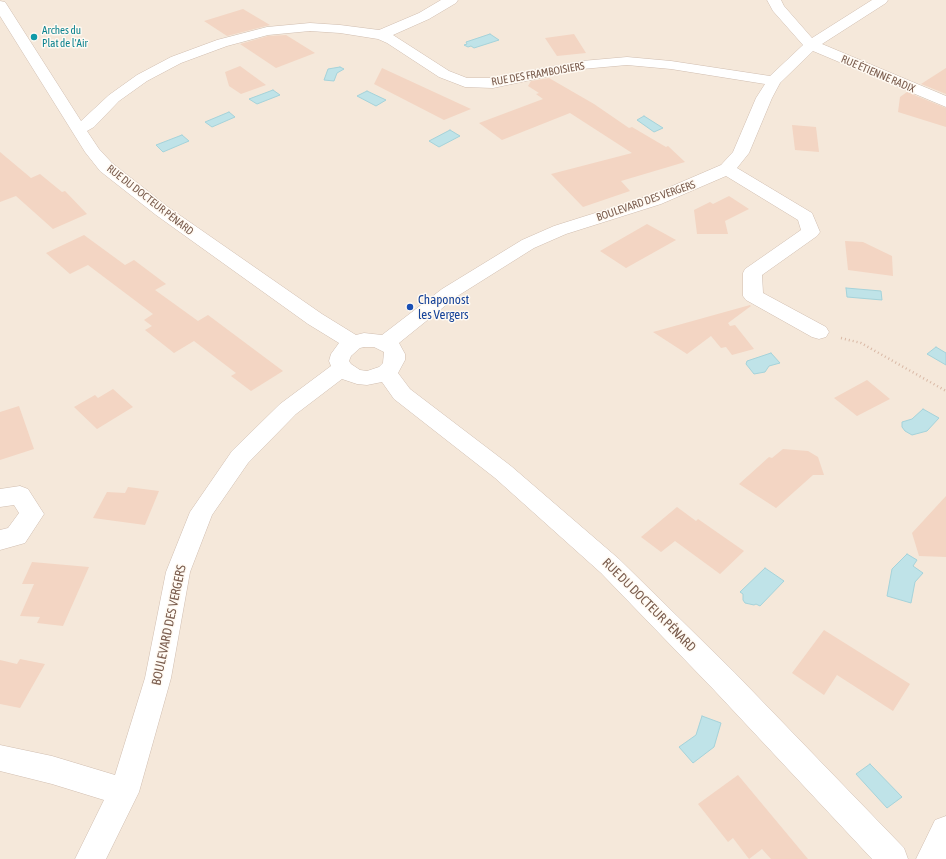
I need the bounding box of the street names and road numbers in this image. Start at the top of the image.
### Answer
street label: RUE ÉTIENNE RADIX [839,52,917,96]
street label: RUE DES FRAMBOISIERS [490,59,586,89]
street label: RUE DU DOCTEUR PÉNARD [104,162,196,238]
street label: BOULEVARD DES VERGERS [595,178,697,224]
street label: RUE DU DOCTEUR PÉNARD [599,555,699,655]
street label: BOULEVARD DES VERGERS [149,563,189,687]

